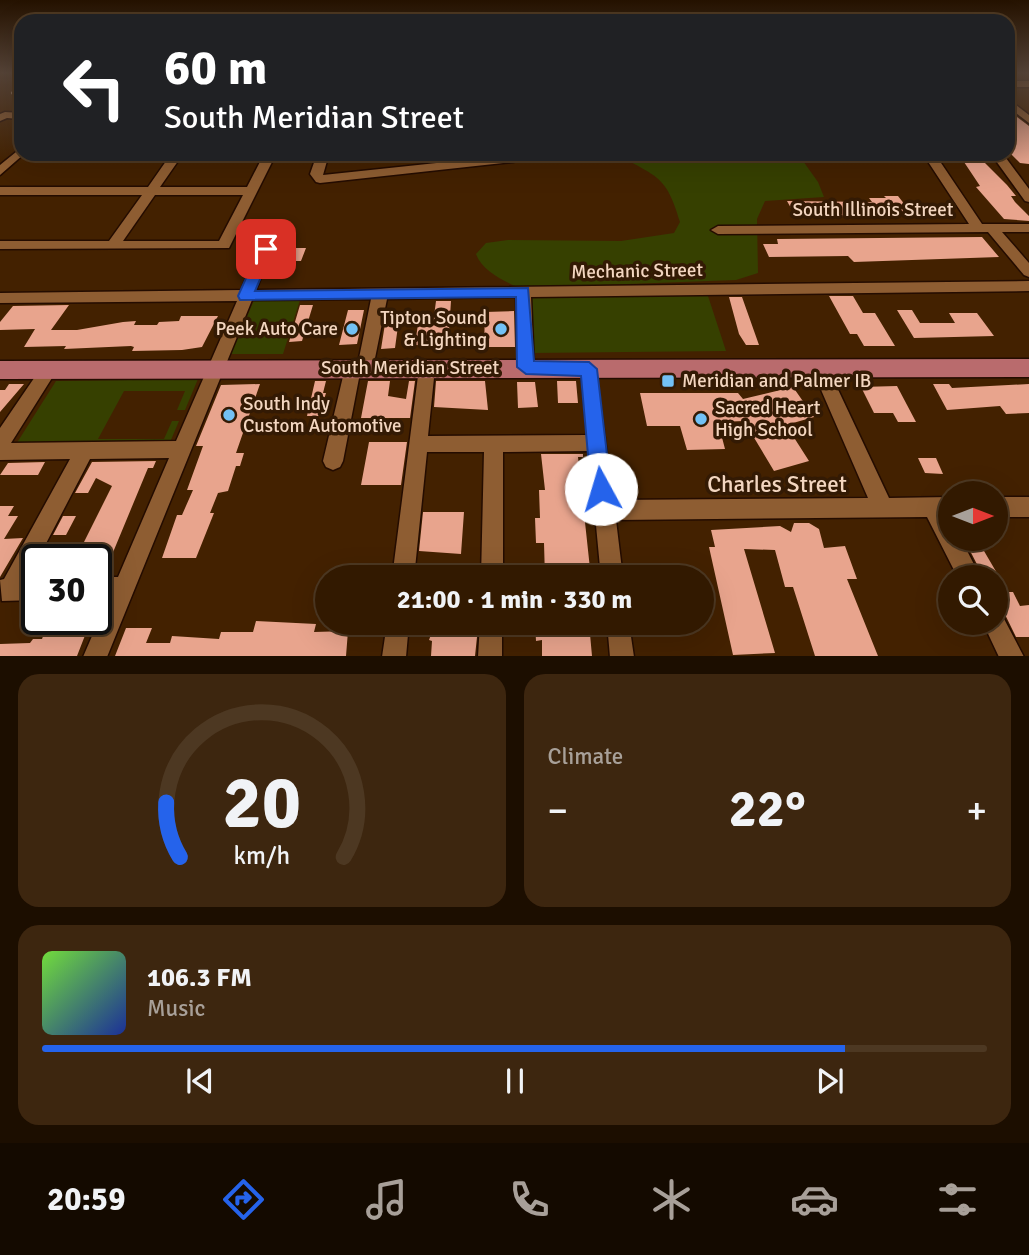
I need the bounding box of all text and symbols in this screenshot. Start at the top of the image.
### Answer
text: 60 m [164,38,267,98]
icon: left [49,42,140,133]
text: South Meridian Street [164,98,464,137]
street label: South Illinois Street [793,198,954,222]
pin [236,219,296,279]
icon: arrive [247,230,285,268]
street label: Mechanic Street [571,258,704,284]
place label: Tipton Sound & Lighting [380,306,487,352]
place label: Peek Auto Care [216,317,338,341]
marker: Peek Auto Care [344,321,360,337]
marker: Tipton Sound & Lighting [493,321,509,337]
street label: South Meridian Street [321,356,499,380]
place label: Meridian and Palmer IB [682,369,871,393]
marker: Meridian and Palmer IB [660,373,676,389]
place label: South Indy Custom Automotive [243,392,401,438]
place label: Sacred Heart High School [715,396,821,442]
marker: South Indy Custom Automotive [221,407,237,423]
marker: Sacred Heart High School [693,411,709,427]
position arrow [564,452,638,526]
street label: Charles Street [707,470,847,499]
north arrow [938,481,1008,551]
map controls [938,481,1008,635]
speed limit sign: 30 [21,544,112,635]
button: search [938,565,1008,635]
text: 21:00 · 1 min · 330 m [397,584,632,616]
text: Climate [548,742,623,771]
text: 20 [222,759,301,848]
text: 22° [729,777,806,841]
text: − [548,787,568,834]
text: + [966,787,987,834]
text: km/h [233,839,290,870]
text: 106.3 FM [147,962,252,994]
text: Music [147,994,205,1023]
icon: previous [181,1062,219,1100]
icon: pause [496,1062,534,1100]
icon: next [811,1062,849,1100]
icon: directions [219,1175,268,1224]
icon: music [362,1175,411,1224]
icon: phone [505,1175,554,1224]
icon: climate [647,1175,696,1224]
icon: car [790,1175,839,1224]
icon: filters [933,1175,982,1224]
text: 20:59 [47,1180,125,1219]

